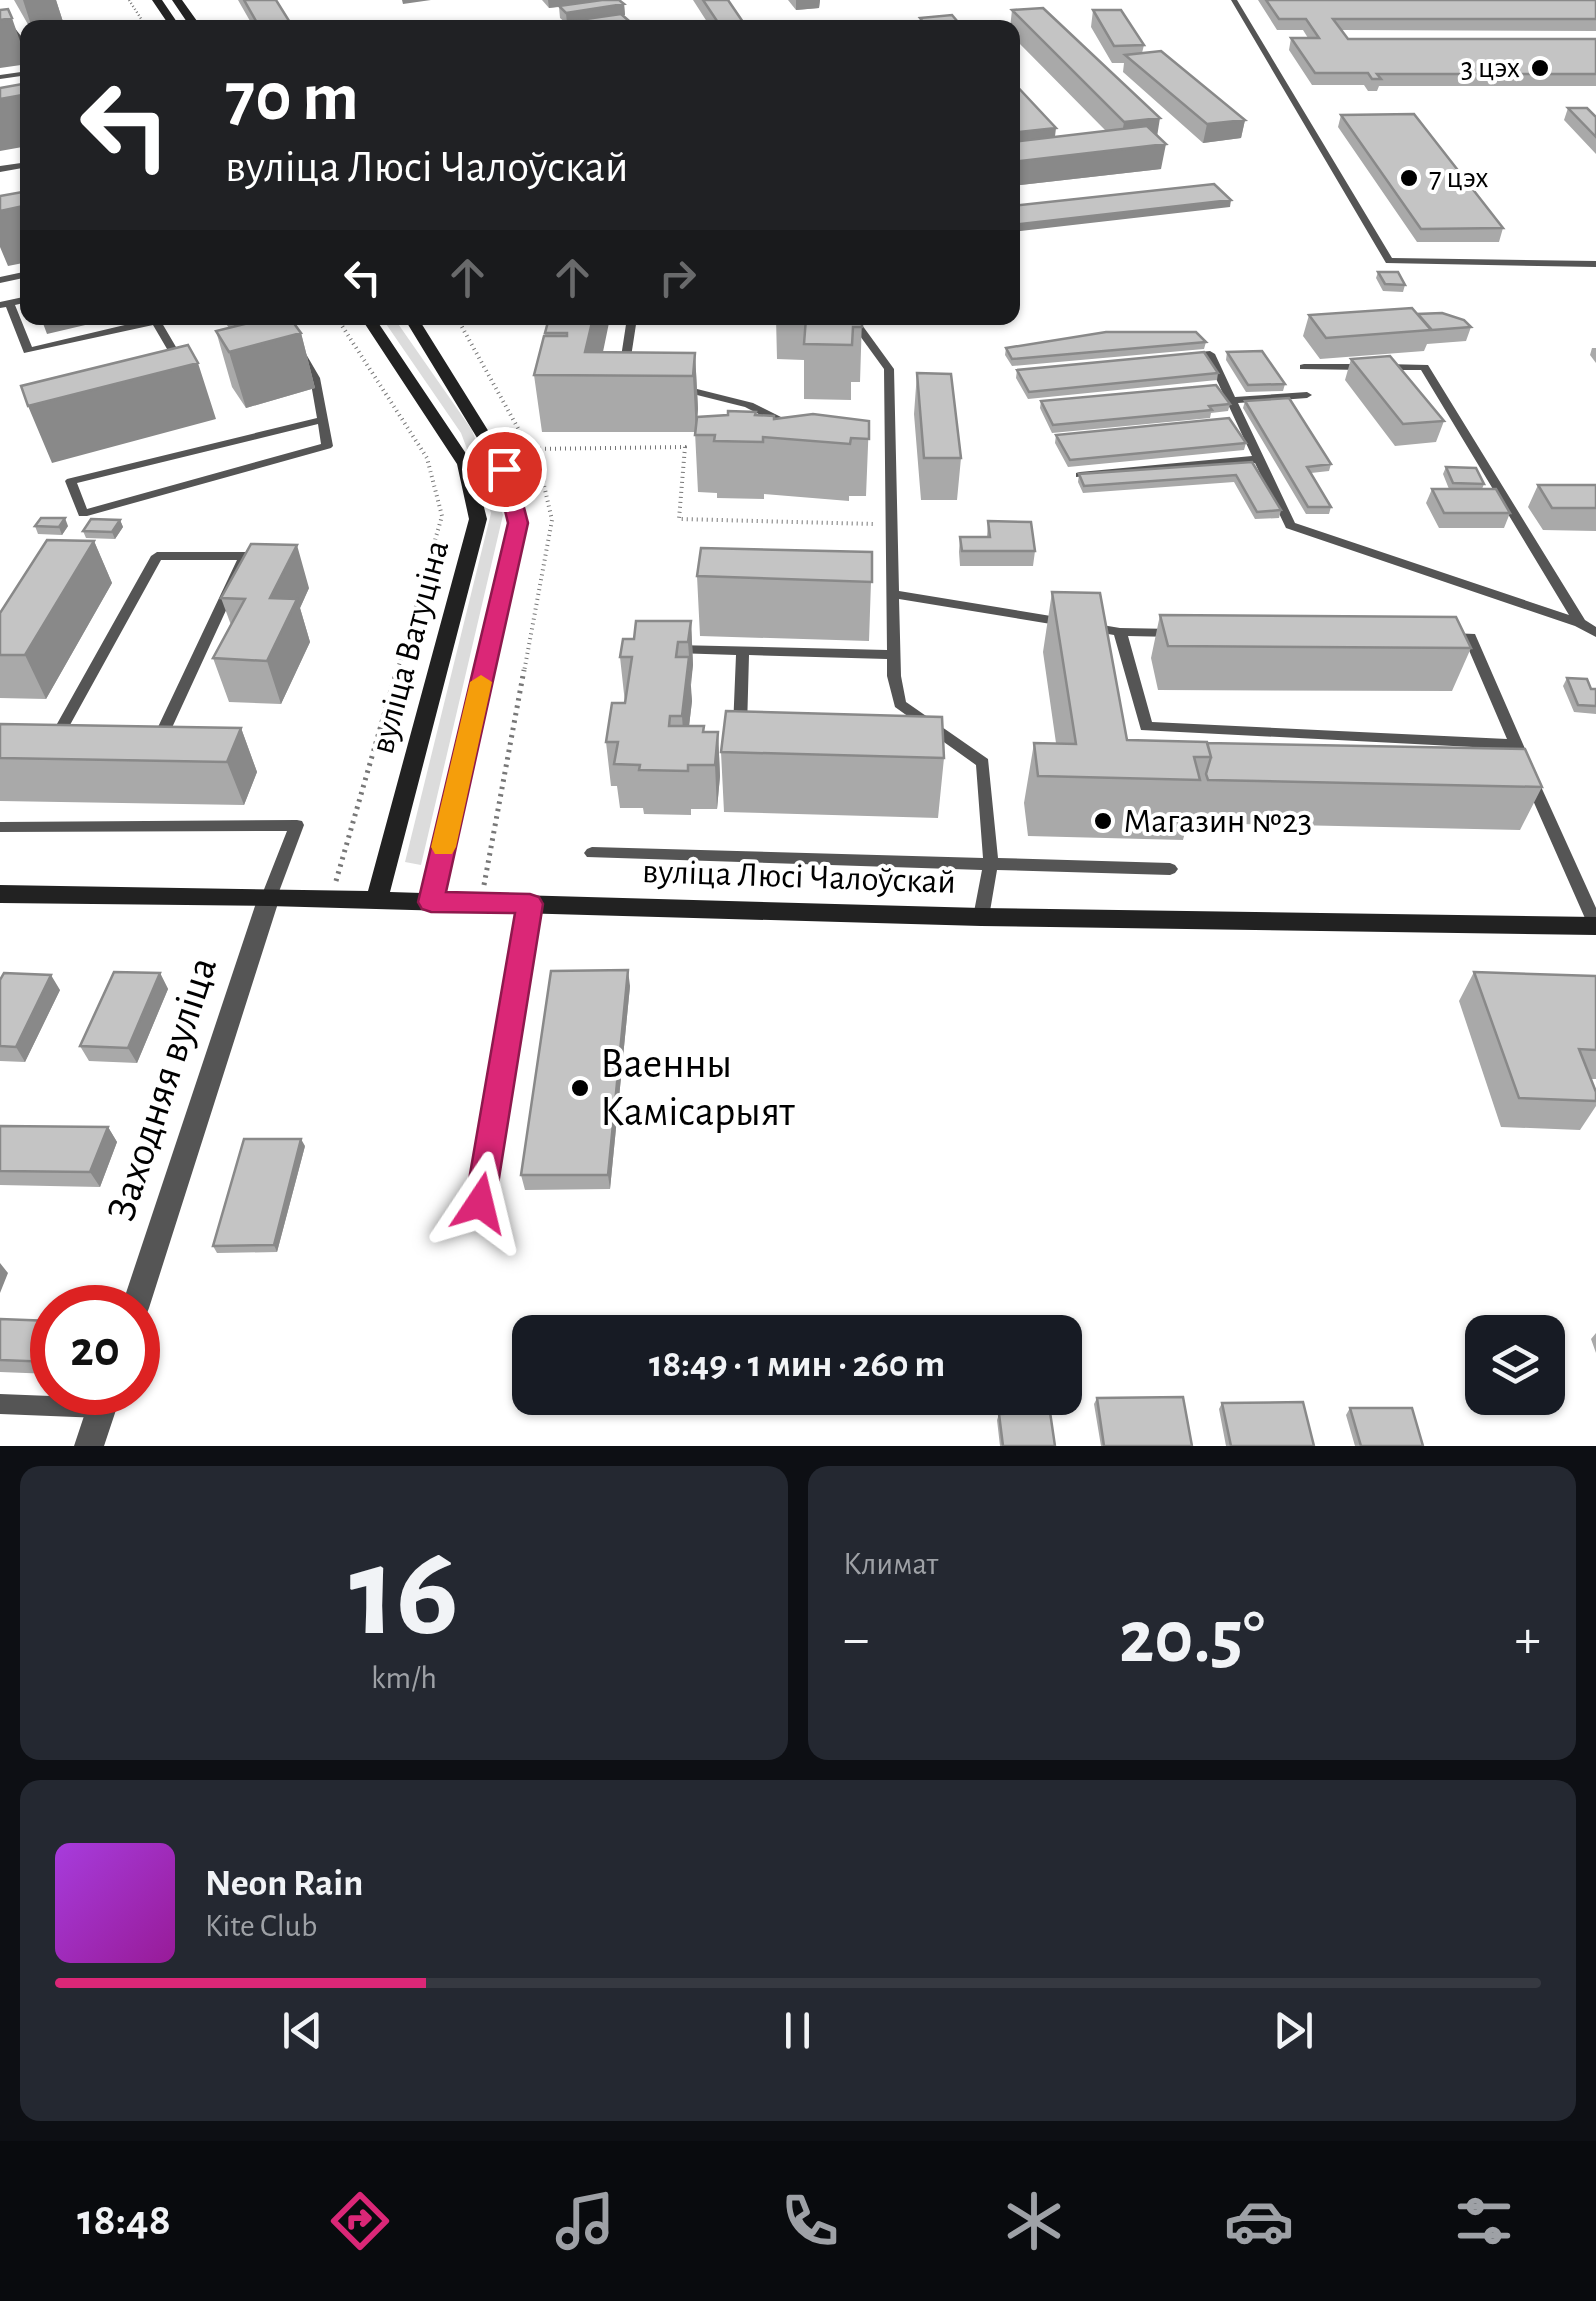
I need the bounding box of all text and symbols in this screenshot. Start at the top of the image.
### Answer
place label: 3 цэх [1461,53,1520,83]
marker: 3 цэх [1529,57,1551,79]
icon: left [60,60,190,190]
text: 70 m [225,63,359,133]
text: вуліца Люсі Чалоўскай [225,145,629,190]
place label: 7 цэх [1429,163,1488,193]
marker: 7 цэх [1398,167,1420,189]
icon: left [335,250,390,305]
icon: ahead [440,250,495,305]
icon: ahead [545,250,600,305]
icon: right [650,250,705,305]
pin [462,427,547,512]
icon: arrive [477,442,532,497]
street label: вуліца Ватуціна [365,536,455,758]
place label: Магазин №23 [1123,804,1312,839]
marker: Магазин №23 [1092,810,1114,832]
street label: вуліца Люсі Чалоўскай [642,854,956,900]
street label: Заходняя вуліца [100,952,224,1226]
place label: Ваенны Камісарыят [600,1043,796,1133]
marker: Ваенны Камісарыят [569,1077,591,1099]
position arrow [428,1151,532,1255]
speed limit sign: 20 [30,1285,160,1415]
map controls [1465,1315,1565,1415]
button: layers [1465,1315,1565,1415]
text: 18:49 · 1 мин · 260 m [649,1346,945,1384]
text: 16 [349,1529,459,1659]
text: Климат [843,1548,938,1580]
text: 20.5° [1119,1601,1265,1676]
text: − [843,1612,869,1667]
text: + [1515,1612,1541,1667]
text: km/h [371,1662,437,1694]
text: Neon Rain [205,1865,363,1903]
text: Kite Club [205,1910,317,1942]
icon: previous [275,2003,330,2058]
icon: pause [770,2003,825,2058]
icon: next [1266,2003,1321,2058]
icon: directions [325,2186,395,2256]
icon: music [550,2186,620,2256]
icon: phone [775,2186,845,2256]
icon: climate [999,2186,1069,2256]
icon: car [1224,2186,1294,2256]
icon: filters [1449,2186,1519,2256]
text: 18:48 [77,2198,171,2243]

